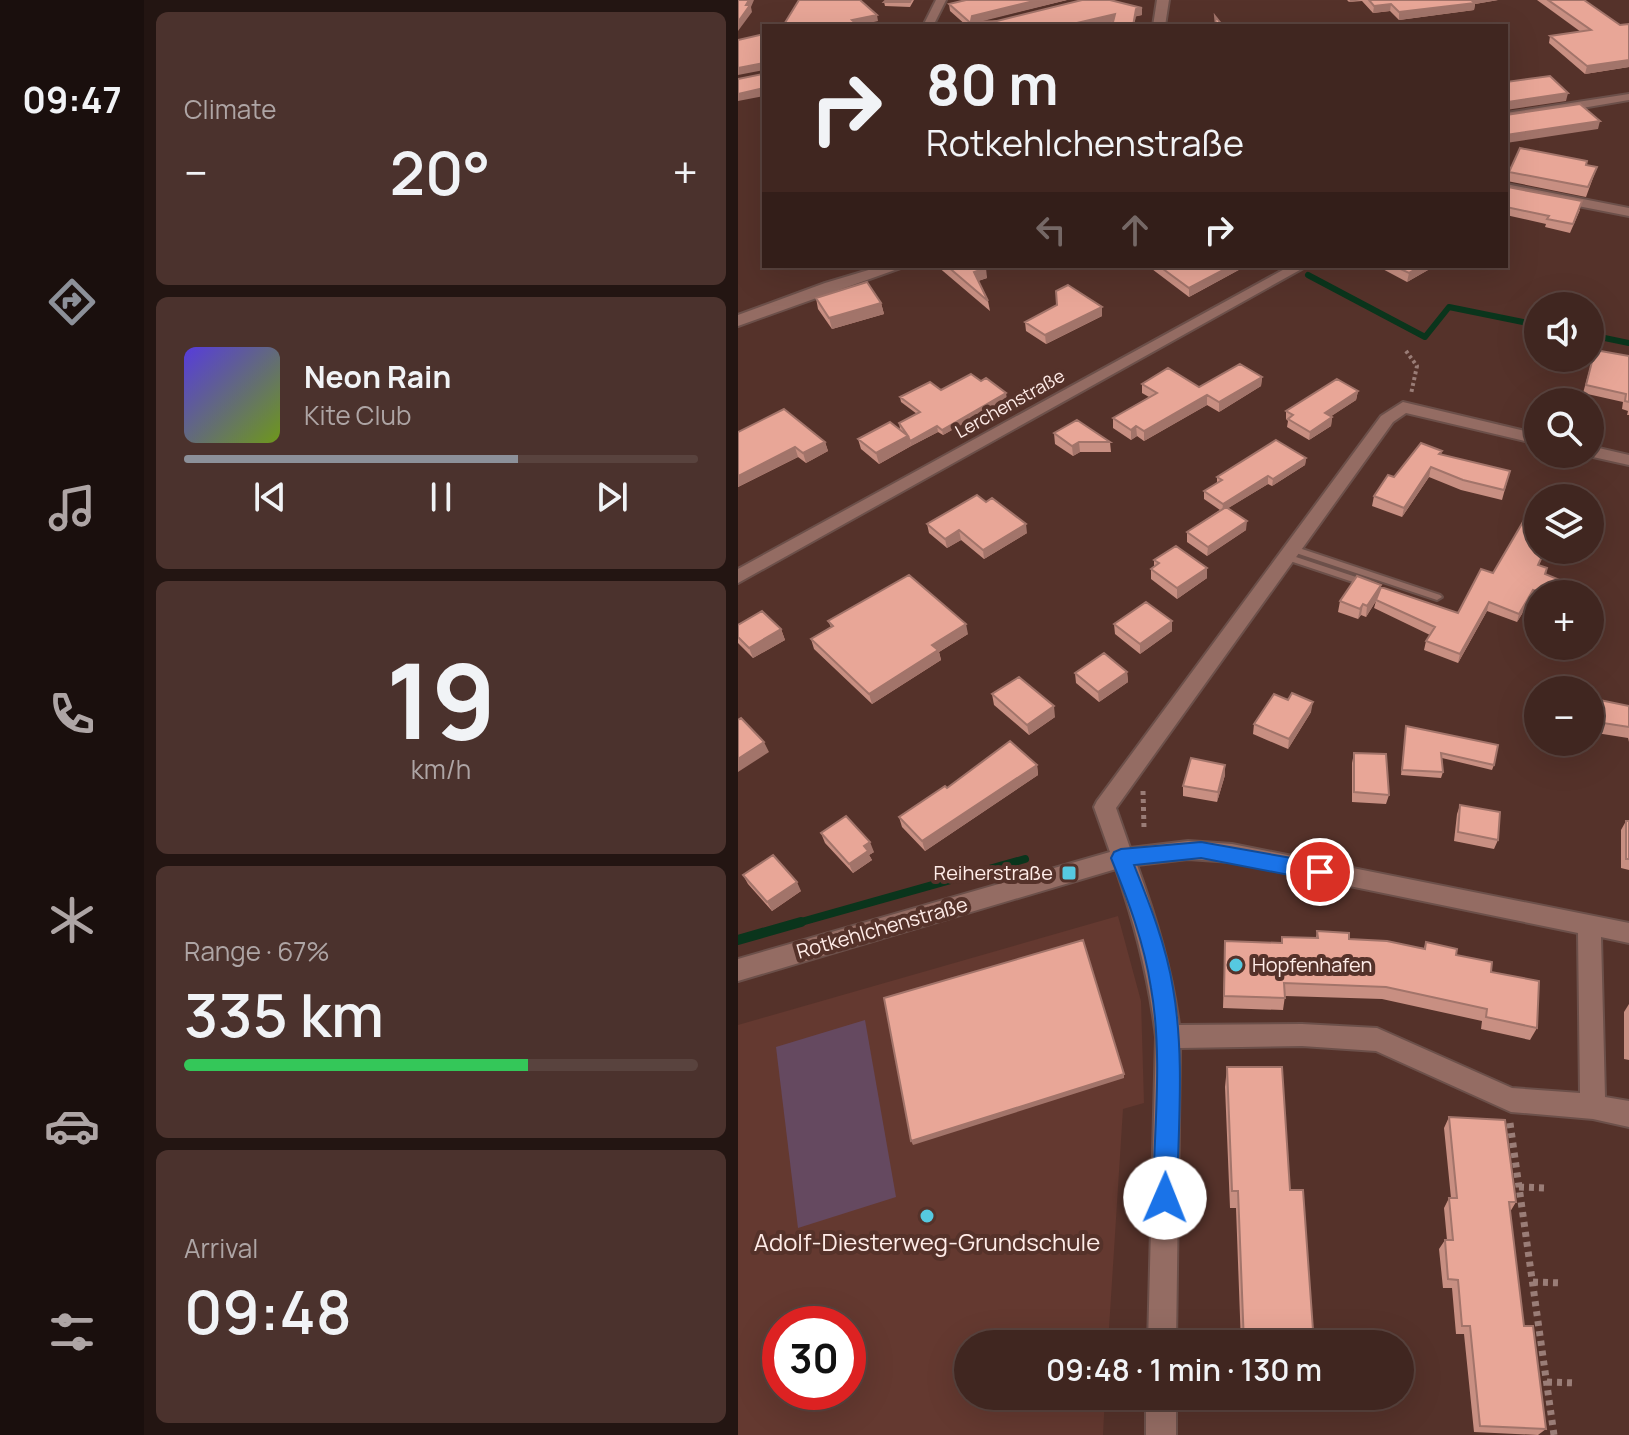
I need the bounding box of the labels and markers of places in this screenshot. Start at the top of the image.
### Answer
pin [1286,838,1354,906]
place label: Reiherstraße [934,859,1053,886]
marker: Reiherstraße [1060,864,1078,882]
place label: Hopfenhafen [1252,951,1372,978]
marker: Hopfenhafen [1227,956,1245,974]
marker: Adolf-Diesterweg-Grundschule [918,1207,936,1225]
place label: Adolf-Diesterweg-Grundschule [754,1225,1100,1258]

